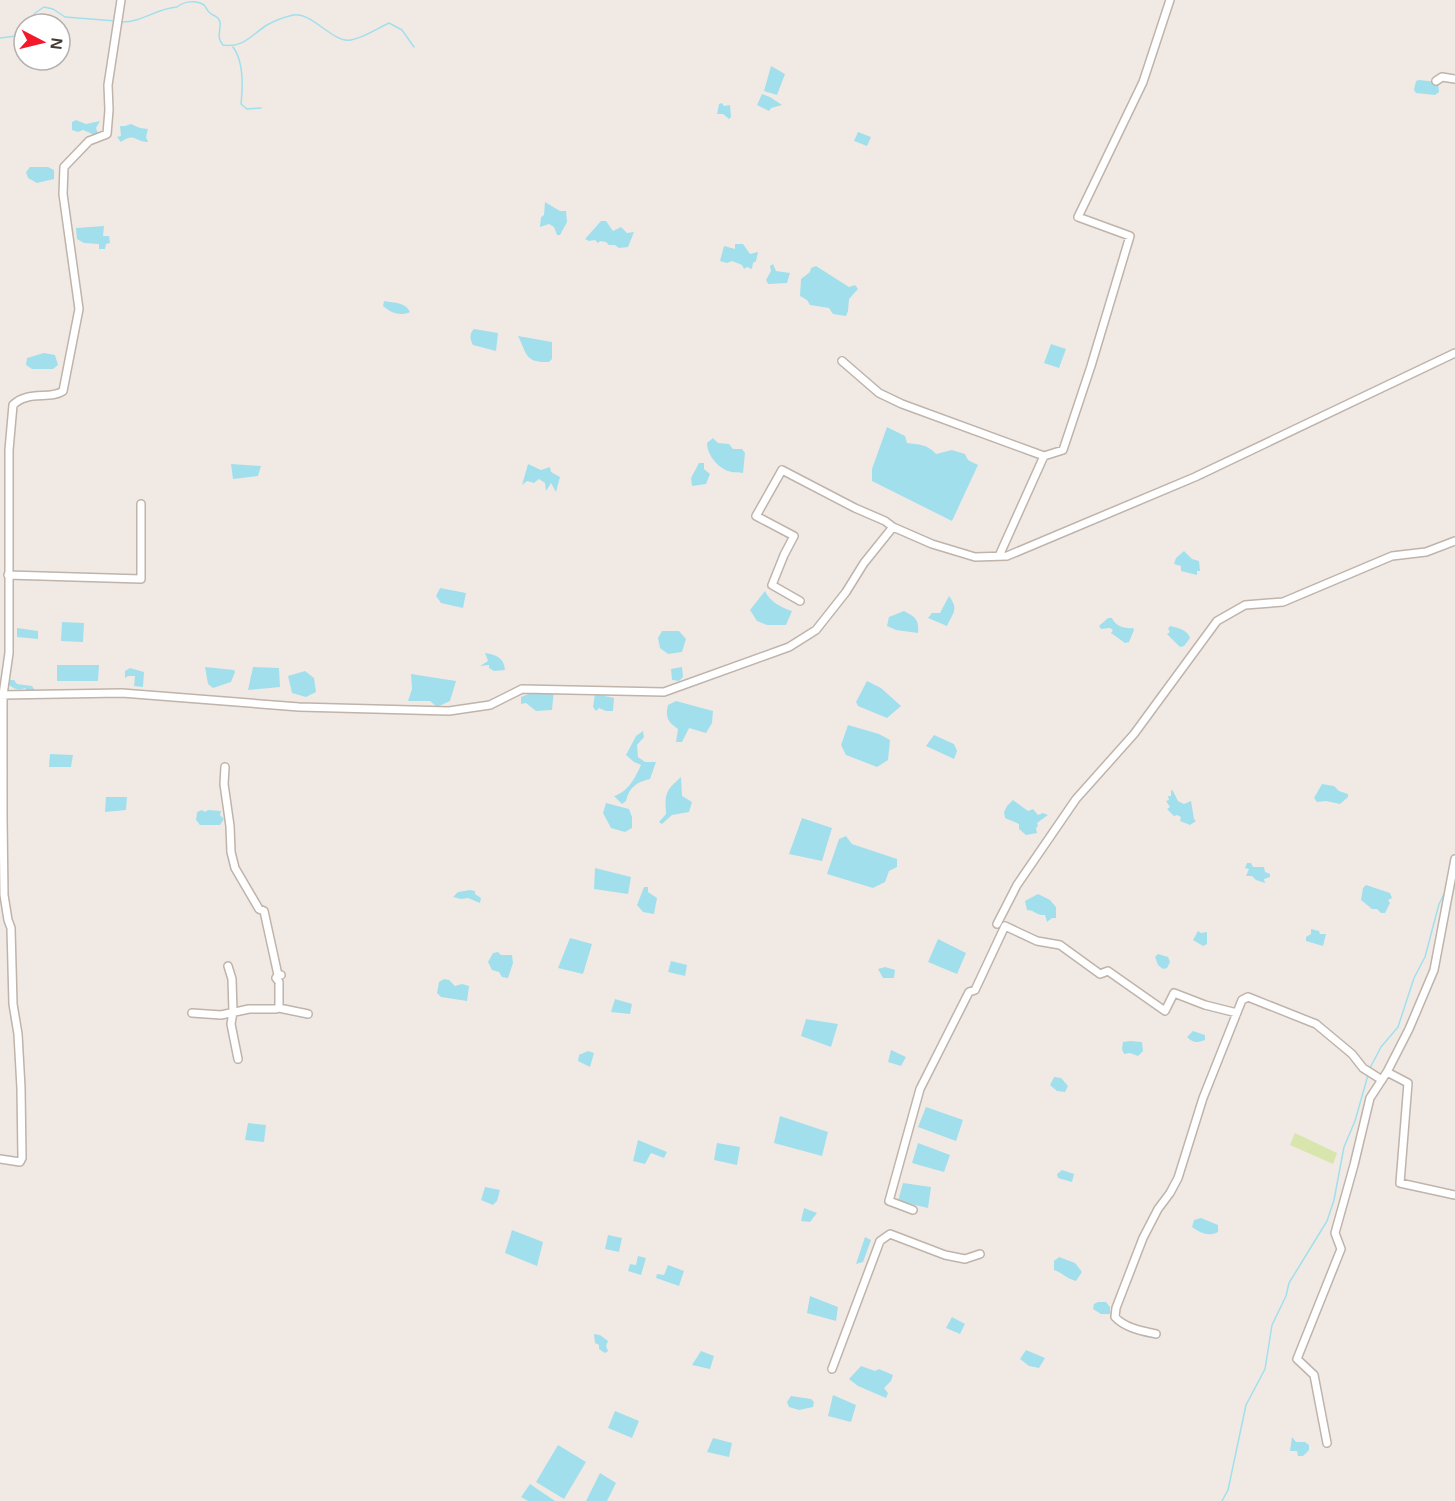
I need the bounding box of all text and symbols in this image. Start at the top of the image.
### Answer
north arrow [12,12,72,72]
text: N [47,37,66,51]

